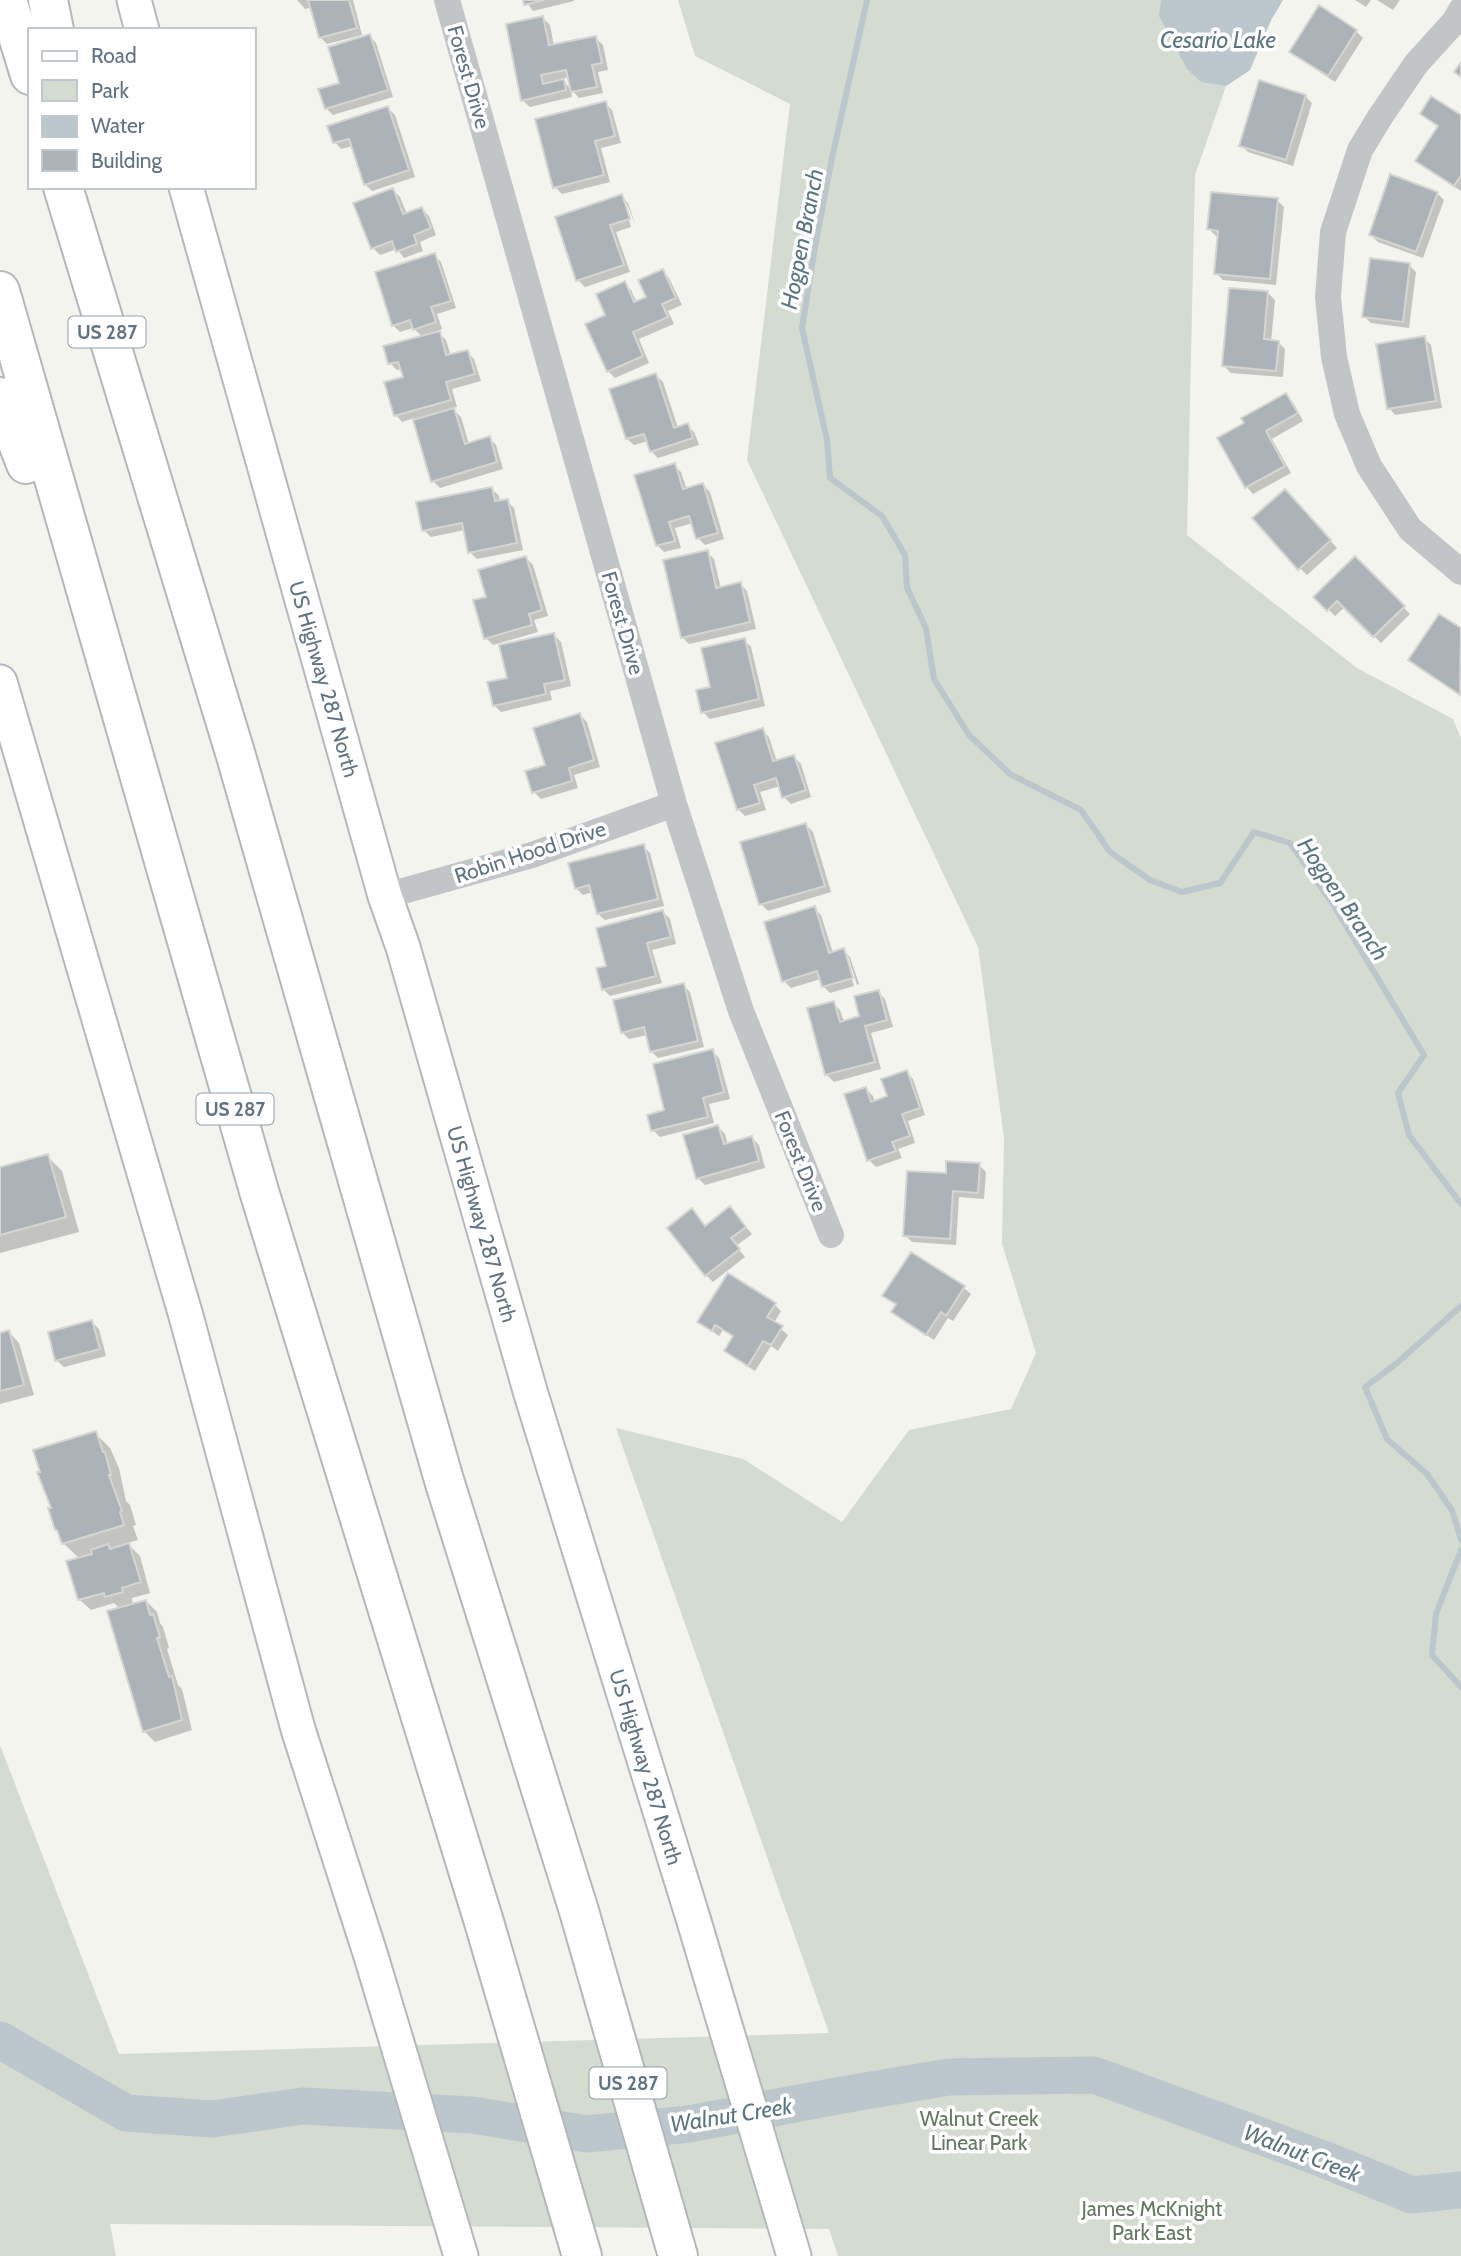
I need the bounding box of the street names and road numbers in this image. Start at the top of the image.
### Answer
street label: Forest Drive [442,22,496,132]
road number: US 287 [68,316,146,348]
street label: Forest Drive [596,568,650,678]
street label: US Highway 287 North [284,578,364,780]
street label: Robin Hood Drive [451,816,609,888]
road number: US 287 [196,1093,274,1124]
street label: Forest Drive [769,1107,833,1215]
street label: US Highway 287 North [442,1123,522,1325]
street label: US Highway 287 North [604,1666,688,1868]
road number: US 287 [590,2068,666,2098]

